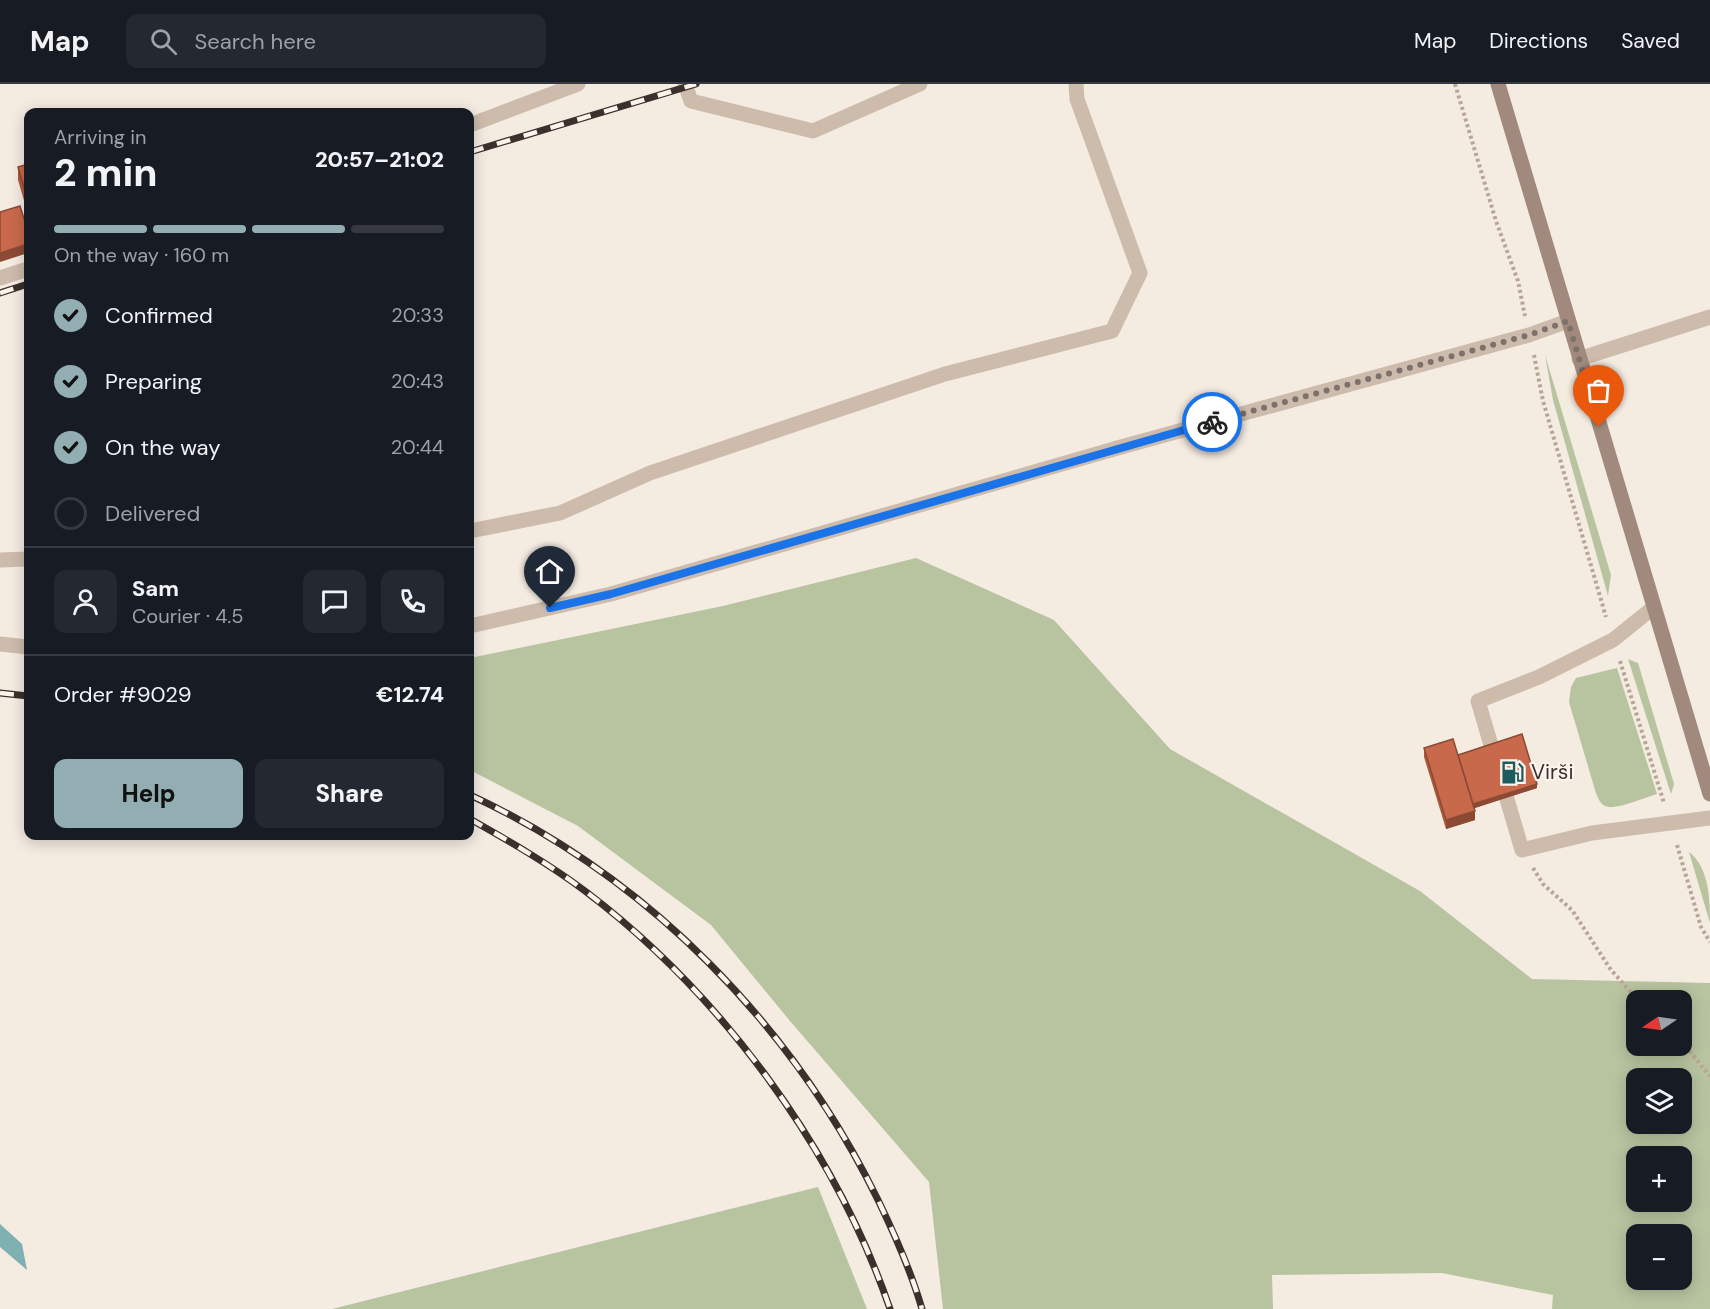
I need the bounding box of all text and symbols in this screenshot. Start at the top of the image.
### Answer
search box [126,14,546,68]
text: Map [30,23,90,60]
icon: search [147,25,180,58]
text: Search here [195,27,316,56]
text: Map [1414,27,1456,55]
text: Directions [1489,27,1588,55]
text: Saved [1621,27,1680,55]
text: Arriving in [54,124,146,150]
text: 20:57–21:02 [315,145,444,174]
text: 2 min [54,147,158,198]
text: On the way · 160 m [54,242,229,268]
icon: check [54,299,87,332]
text: Confirmed [105,301,213,330]
text: 20:33 [391,302,444,328]
icon: check [54,365,87,398]
pin [1573,365,1624,427]
text: Preparing [105,367,202,396]
text: 20:43 [391,368,444,394]
icon: bag [1582,374,1615,407]
courier [1182,392,1242,452]
icon: bike [1196,406,1229,439]
icon: check [54,431,87,464]
text: On the way [105,433,220,462]
text: 20:44 [391,434,444,460]
text: Delivered [105,499,200,528]
pin [524,546,575,608]
icon: home [533,555,566,588]
button: person [54,570,117,633]
button: chat [303,570,366,633]
button: phone [381,570,444,633]
text: Sam [132,574,179,603]
text: Courier · 4.5 [132,603,244,629]
text: Order #9029 [54,680,192,709]
text: €12.74 [376,680,444,709]
place label: Virši [1531,758,1573,786]
button: Help [54,759,243,828]
button: Share [255,759,444,828]
fuel station icon: Virši [1500,759,1526,785]
north arrow [1626,990,1692,1056]
map controls [1626,990,1692,1290]
button: layers [1626,1068,1692,1134]
button: + [1626,1146,1692,1212]
button: − [1626,1224,1692,1290]

